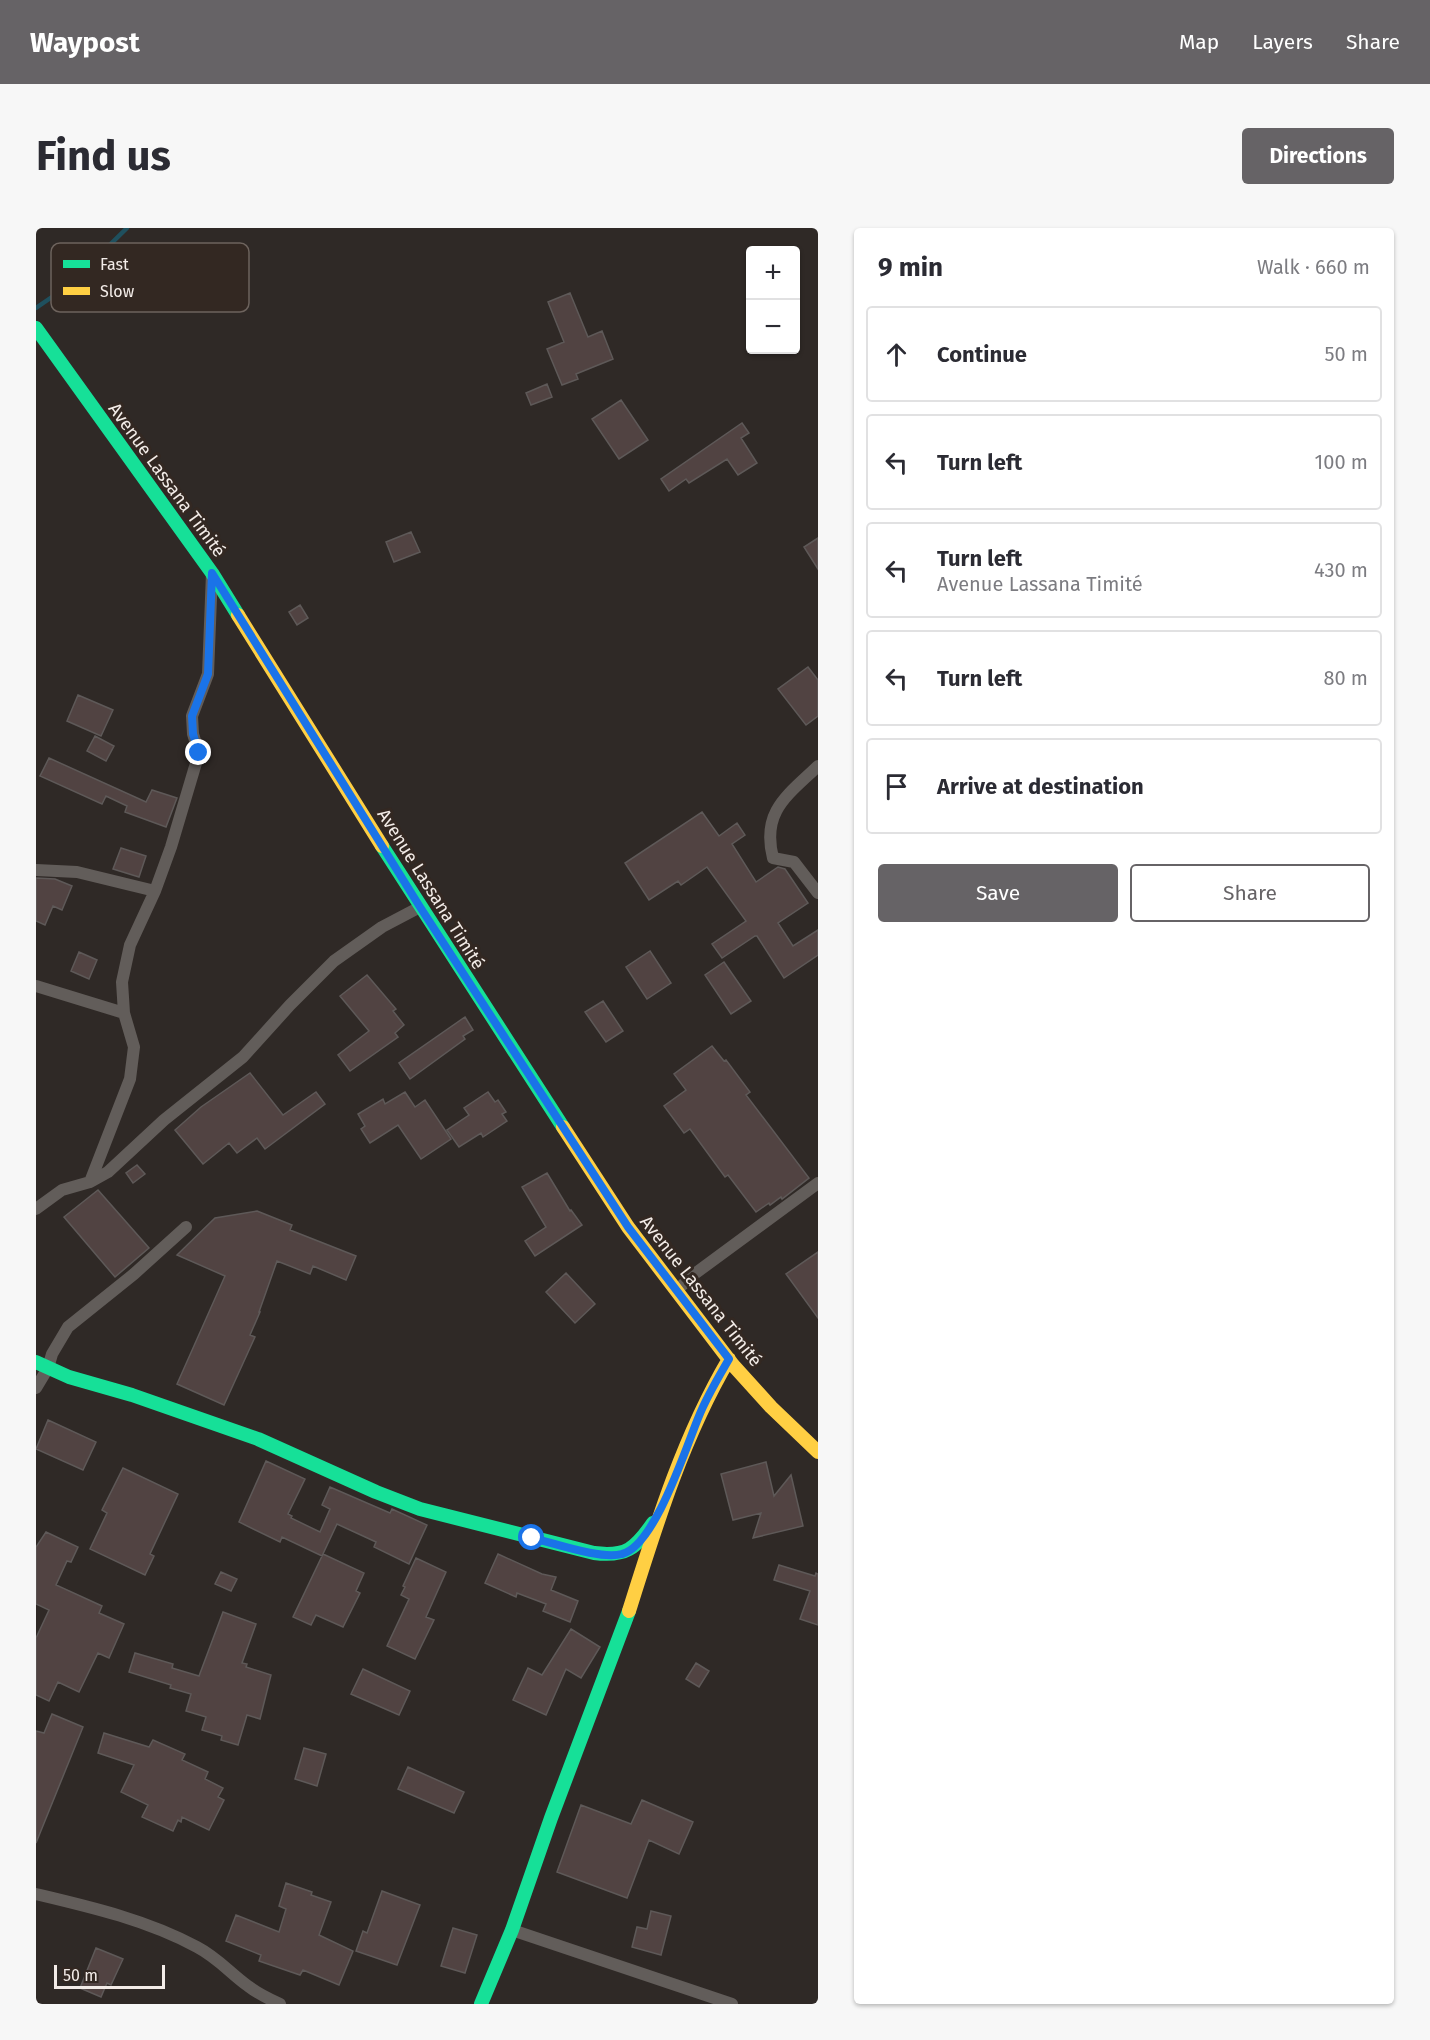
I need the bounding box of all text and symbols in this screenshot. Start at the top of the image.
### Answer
text: Waypost [30,26,140,59]
text: Map [1179,29,1219,55]
text: Layers [1252,29,1313,55]
text: Share [1346,29,1400,55]
button: Directions [1242,128,1394,184]
text: Find us [36,131,171,181]
legend [51,243,249,312]
map controls [746,246,800,354]
button: + [746,246,800,300]
text: 9 min [878,252,943,283]
text: Fast [100,255,129,274]
text: Walk · 660 m [1257,255,1370,279]
text: Slow [100,282,135,301]
button: − [746,300,800,354]
icon: ahead [880,338,913,371]
text: Continue [937,341,1027,368]
text: 50 m [1324,342,1368,366]
street label: Avenue Lassana Timité [104,399,230,561]
icon: left [880,446,913,479]
text: Turn left [937,449,1022,476]
text: 100 m [1315,450,1368,474]
text: Turn left [937,545,1022,572]
icon: left [880,554,913,587]
text: 430 m [1314,558,1368,582]
text: Avenue Lassana Timité [937,572,1143,596]
icon: left [880,662,913,695]
text: Turn left [937,665,1022,692]
text: 80 m [1323,666,1368,690]
route end [185,739,211,765]
icon: arrive [880,770,913,803]
text: Arrive at destination [937,773,1144,800]
street label: Avenue Lassana Timité [373,805,489,973]
button: Save [878,864,1118,922]
button: Share [1130,864,1370,922]
street label: Avenue Lassana Timité [635,1211,767,1371]
route start [518,1524,544,1550]
scale bar [54,1962,165,1990]
text: 50 m [63,1966,98,1985]

